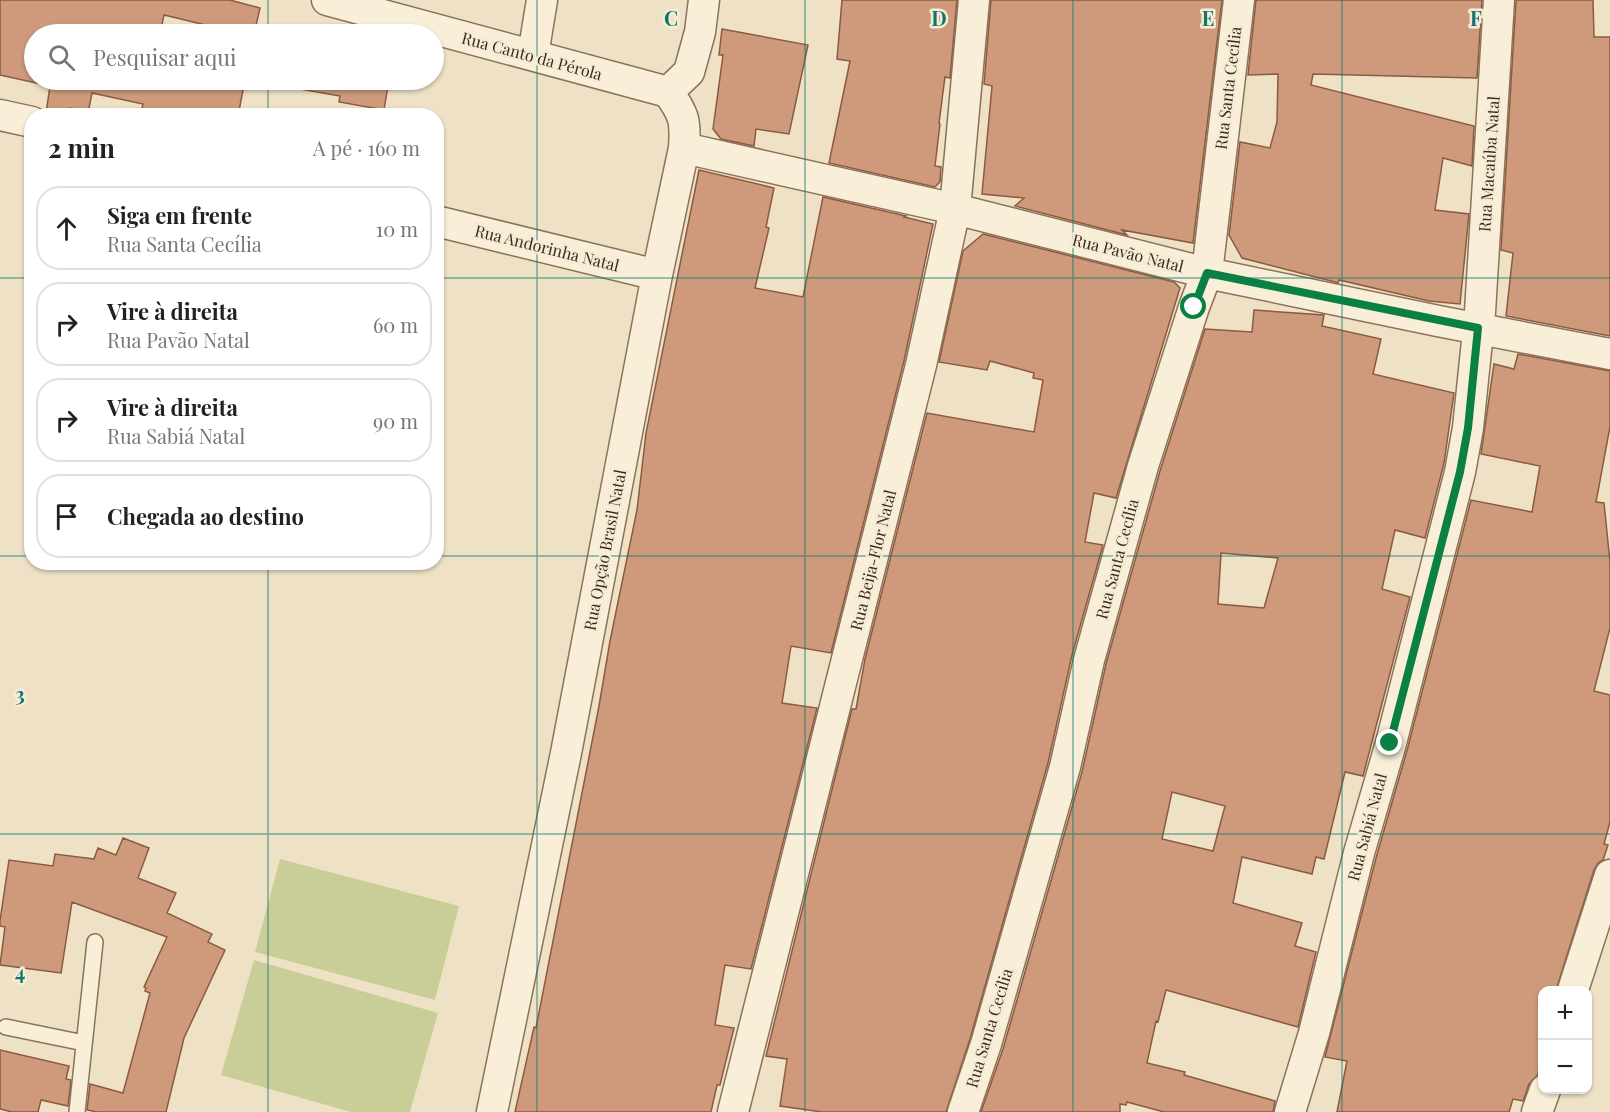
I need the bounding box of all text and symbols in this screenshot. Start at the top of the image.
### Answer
text: C [664,4,678,31]
text: D [931,4,947,31]
text: E [1202,4,1214,31]
text: F [1470,4,1482,31]
search box [24,24,444,90]
street label: Rua Santa Cecília [1210,25,1245,151]
street label: Rua Canto da Pérola [460,27,605,84]
icon: search [45,41,78,74]
text: Pesquisar aqui [93,42,236,72]
street label: Rua Macaúba Natal [1473,95,1504,233]
text: 2 min [48,130,115,165]
text: A pé · 160 m [313,134,420,161]
text: Siga em frente [107,200,252,230]
icon: ahead [50,212,83,245]
text: 10 m [376,215,418,242]
street label: Rua Andorinha Natal [473,219,622,276]
street label: Rua Pavão Natal [1070,229,1186,277]
text: Rua Santa Cecília [107,230,262,257]
route start [1180,293,1206,319]
text: Vire à direita [107,296,238,326]
icon: right [50,308,83,341]
text: 60 m [373,311,418,338]
text: Rua Pavão Natal [107,326,250,353]
text: Vire à direita [107,392,238,422]
icon: right [50,404,83,437]
text: 90 m [373,407,418,434]
text: Rua Sabiá Natal [107,422,245,449]
street label: Rua Opção Brasil Natal [579,467,631,632]
street label: Rua Beija-Flor Natal [845,487,900,632]
street label: Rua Santa Cecília [1090,496,1143,621]
icon: arrive [50,500,83,533]
text: Chegada ao destino [107,501,304,531]
text: 3 [15,680,25,707]
route end [1376,729,1402,755]
street label: Rua Sabiá Natal [1342,770,1391,883]
text: 4 [15,958,25,985]
street label: Rua Santa Cecília [960,966,1017,1090]
map controls [1538,986,1592,1094]
button: + [1538,986,1592,1040]
button: − [1538,1040,1592,1094]

